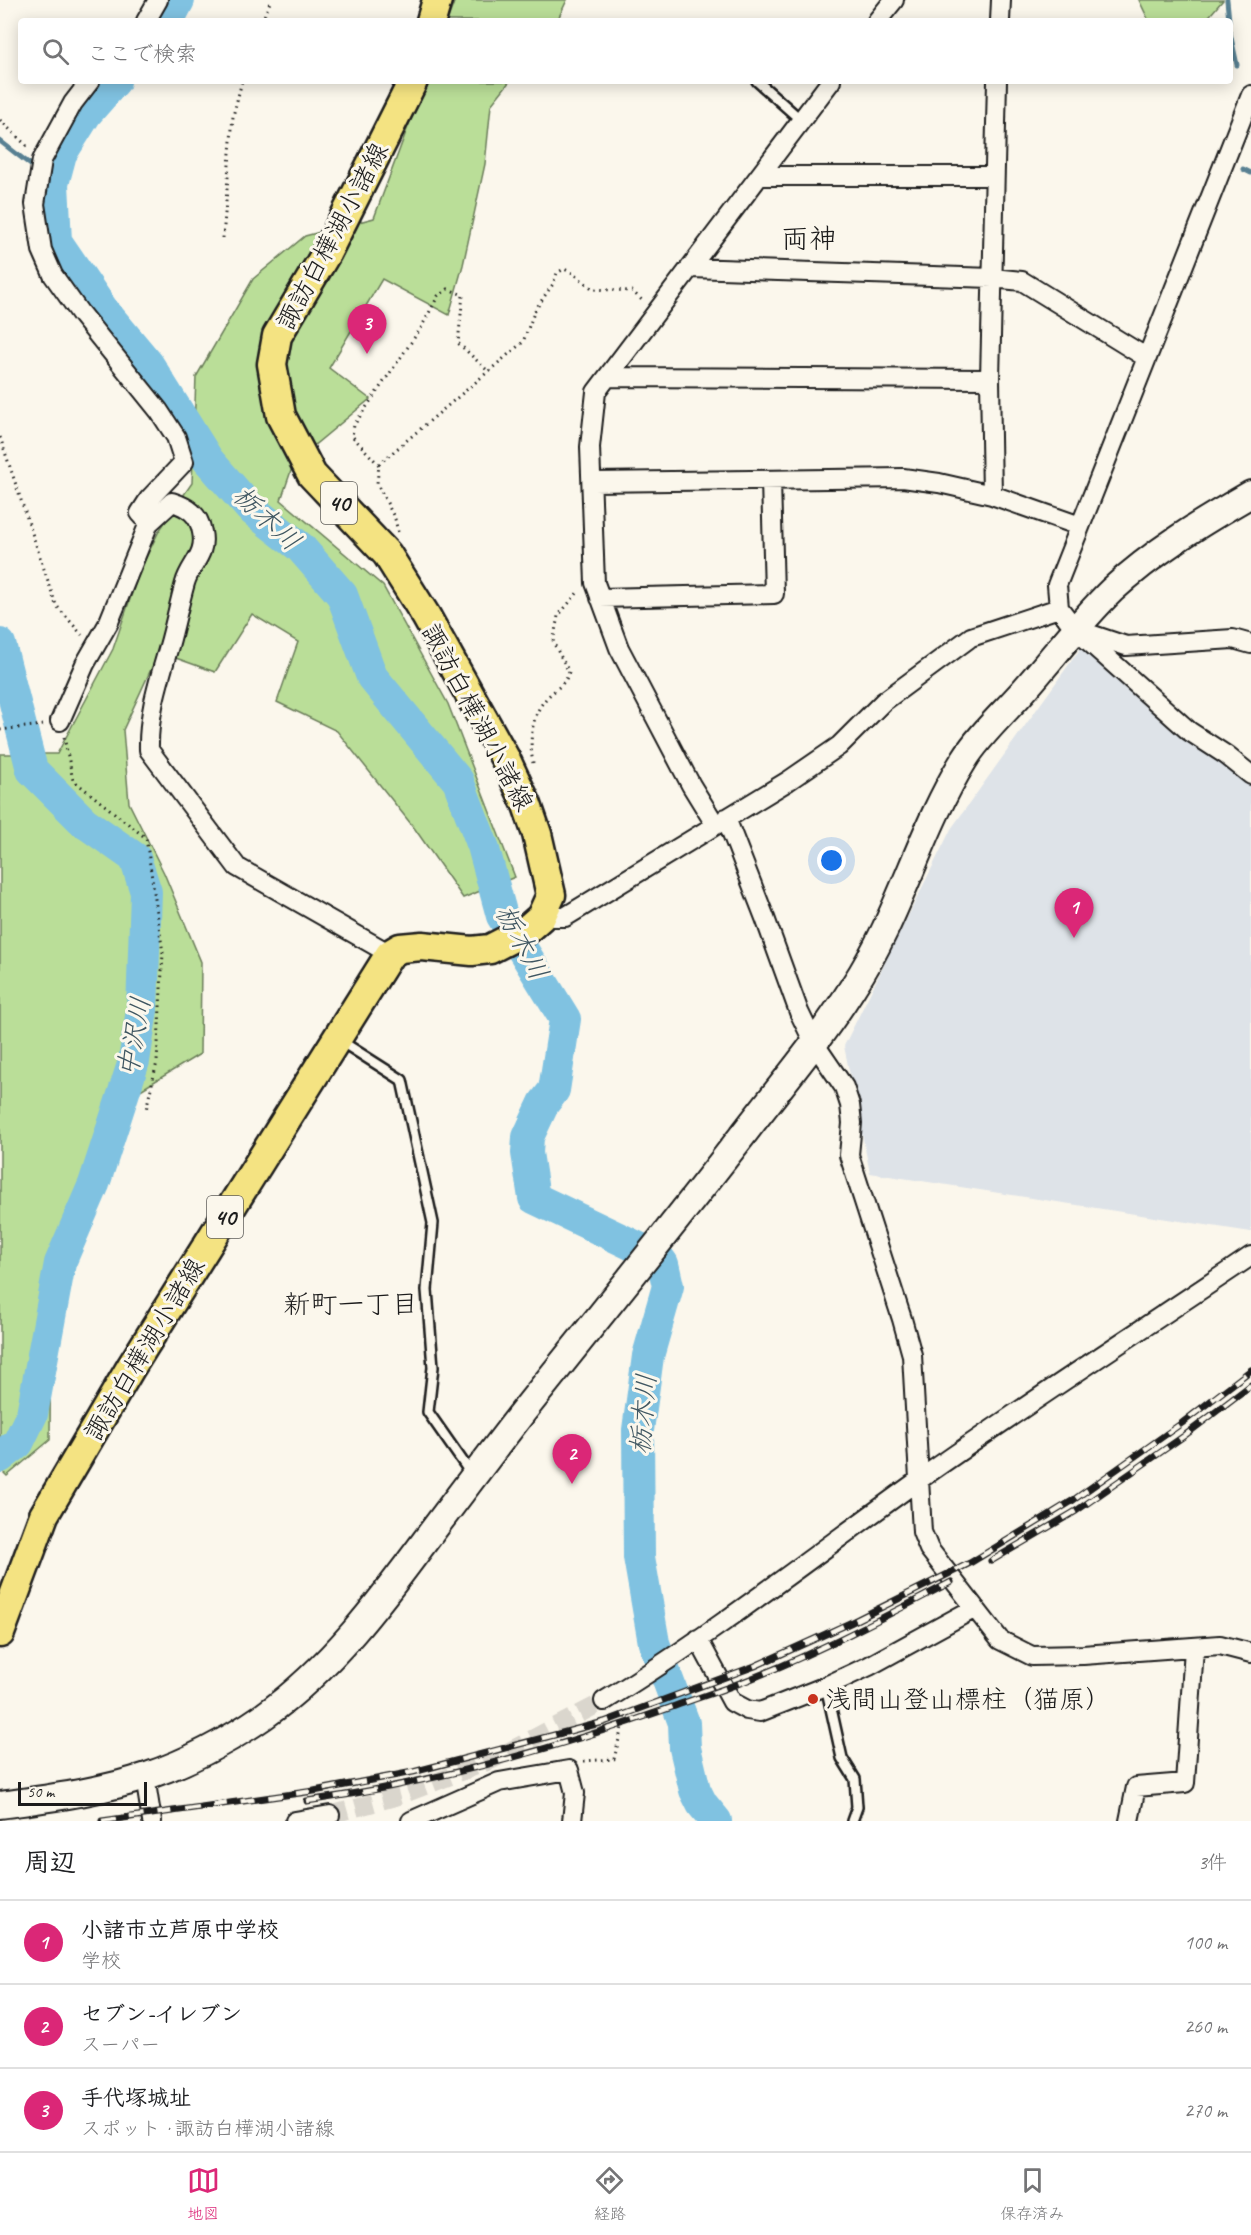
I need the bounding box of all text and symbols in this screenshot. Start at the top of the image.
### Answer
search box [18,18,1233,84]
icon: search [39,35,72,68]
text: ここで検索 [87,40,197,68]
street label: 諏訪白樺湖小諸線 [269,137,396,336]
district label: 両神 [781,221,837,256]
pin: 3 [348,304,386,354]
water label: 栃木川 [226,478,308,558]
road number: 40 [321,482,357,524]
street label: 諏訪白樺湖小諸線 [414,618,541,817]
your location [817,846,846,875]
pin: 1 [1054,888,1094,938]
water label: 栃木川 [488,898,556,986]
water label: 中沢川 [110,994,158,1080]
road number: 40 [207,1196,243,1238]
street label: 諏訪白樺湖小諸線 [77,1252,212,1447]
district label: 新町一丁目 [284,1287,419,1321]
water label: 栃木川 [623,1372,663,1456]
pin: 2 [552,1434,592,1484]
place label: 浅間山登山標柱（猫原） [825,1683,1111,1716]
marker: 浅間山登山標柱（猫原） [806,1692,820,1706]
scale bar [18,1779,147,1806]
text: 50 m [27,1782,54,1802]
text: 周辺 [24,1846,76,1879]
text: 3件 [1198,1850,1227,1875]
text: 小諸市立芦原中学校 [81,1916,279,1944]
text: 1 [39,1930,48,1955]
text: 100 m [1184,1930,1227,1955]
text: 学校 [81,1948,121,1973]
text: セブン-イレブン [81,2000,242,2028]
text: 2 [39,2014,48,2039]
text: 260 m [1184,2014,1227,2039]
text: スーパー [81,2032,160,2057]
text: 手代塚城址 [81,2084,191,2112]
text: 3 [39,2098,48,2123]
text: 270 m [1184,2098,1227,2123]
text: スポット · 諏訪白樺湖小諸線 [81,2116,334,2141]
tab: 地図 [187,2164,220,2224]
tab: 経路 [593,2164,626,2224]
tab: 保存済み [1000,2164,1064,2224]

